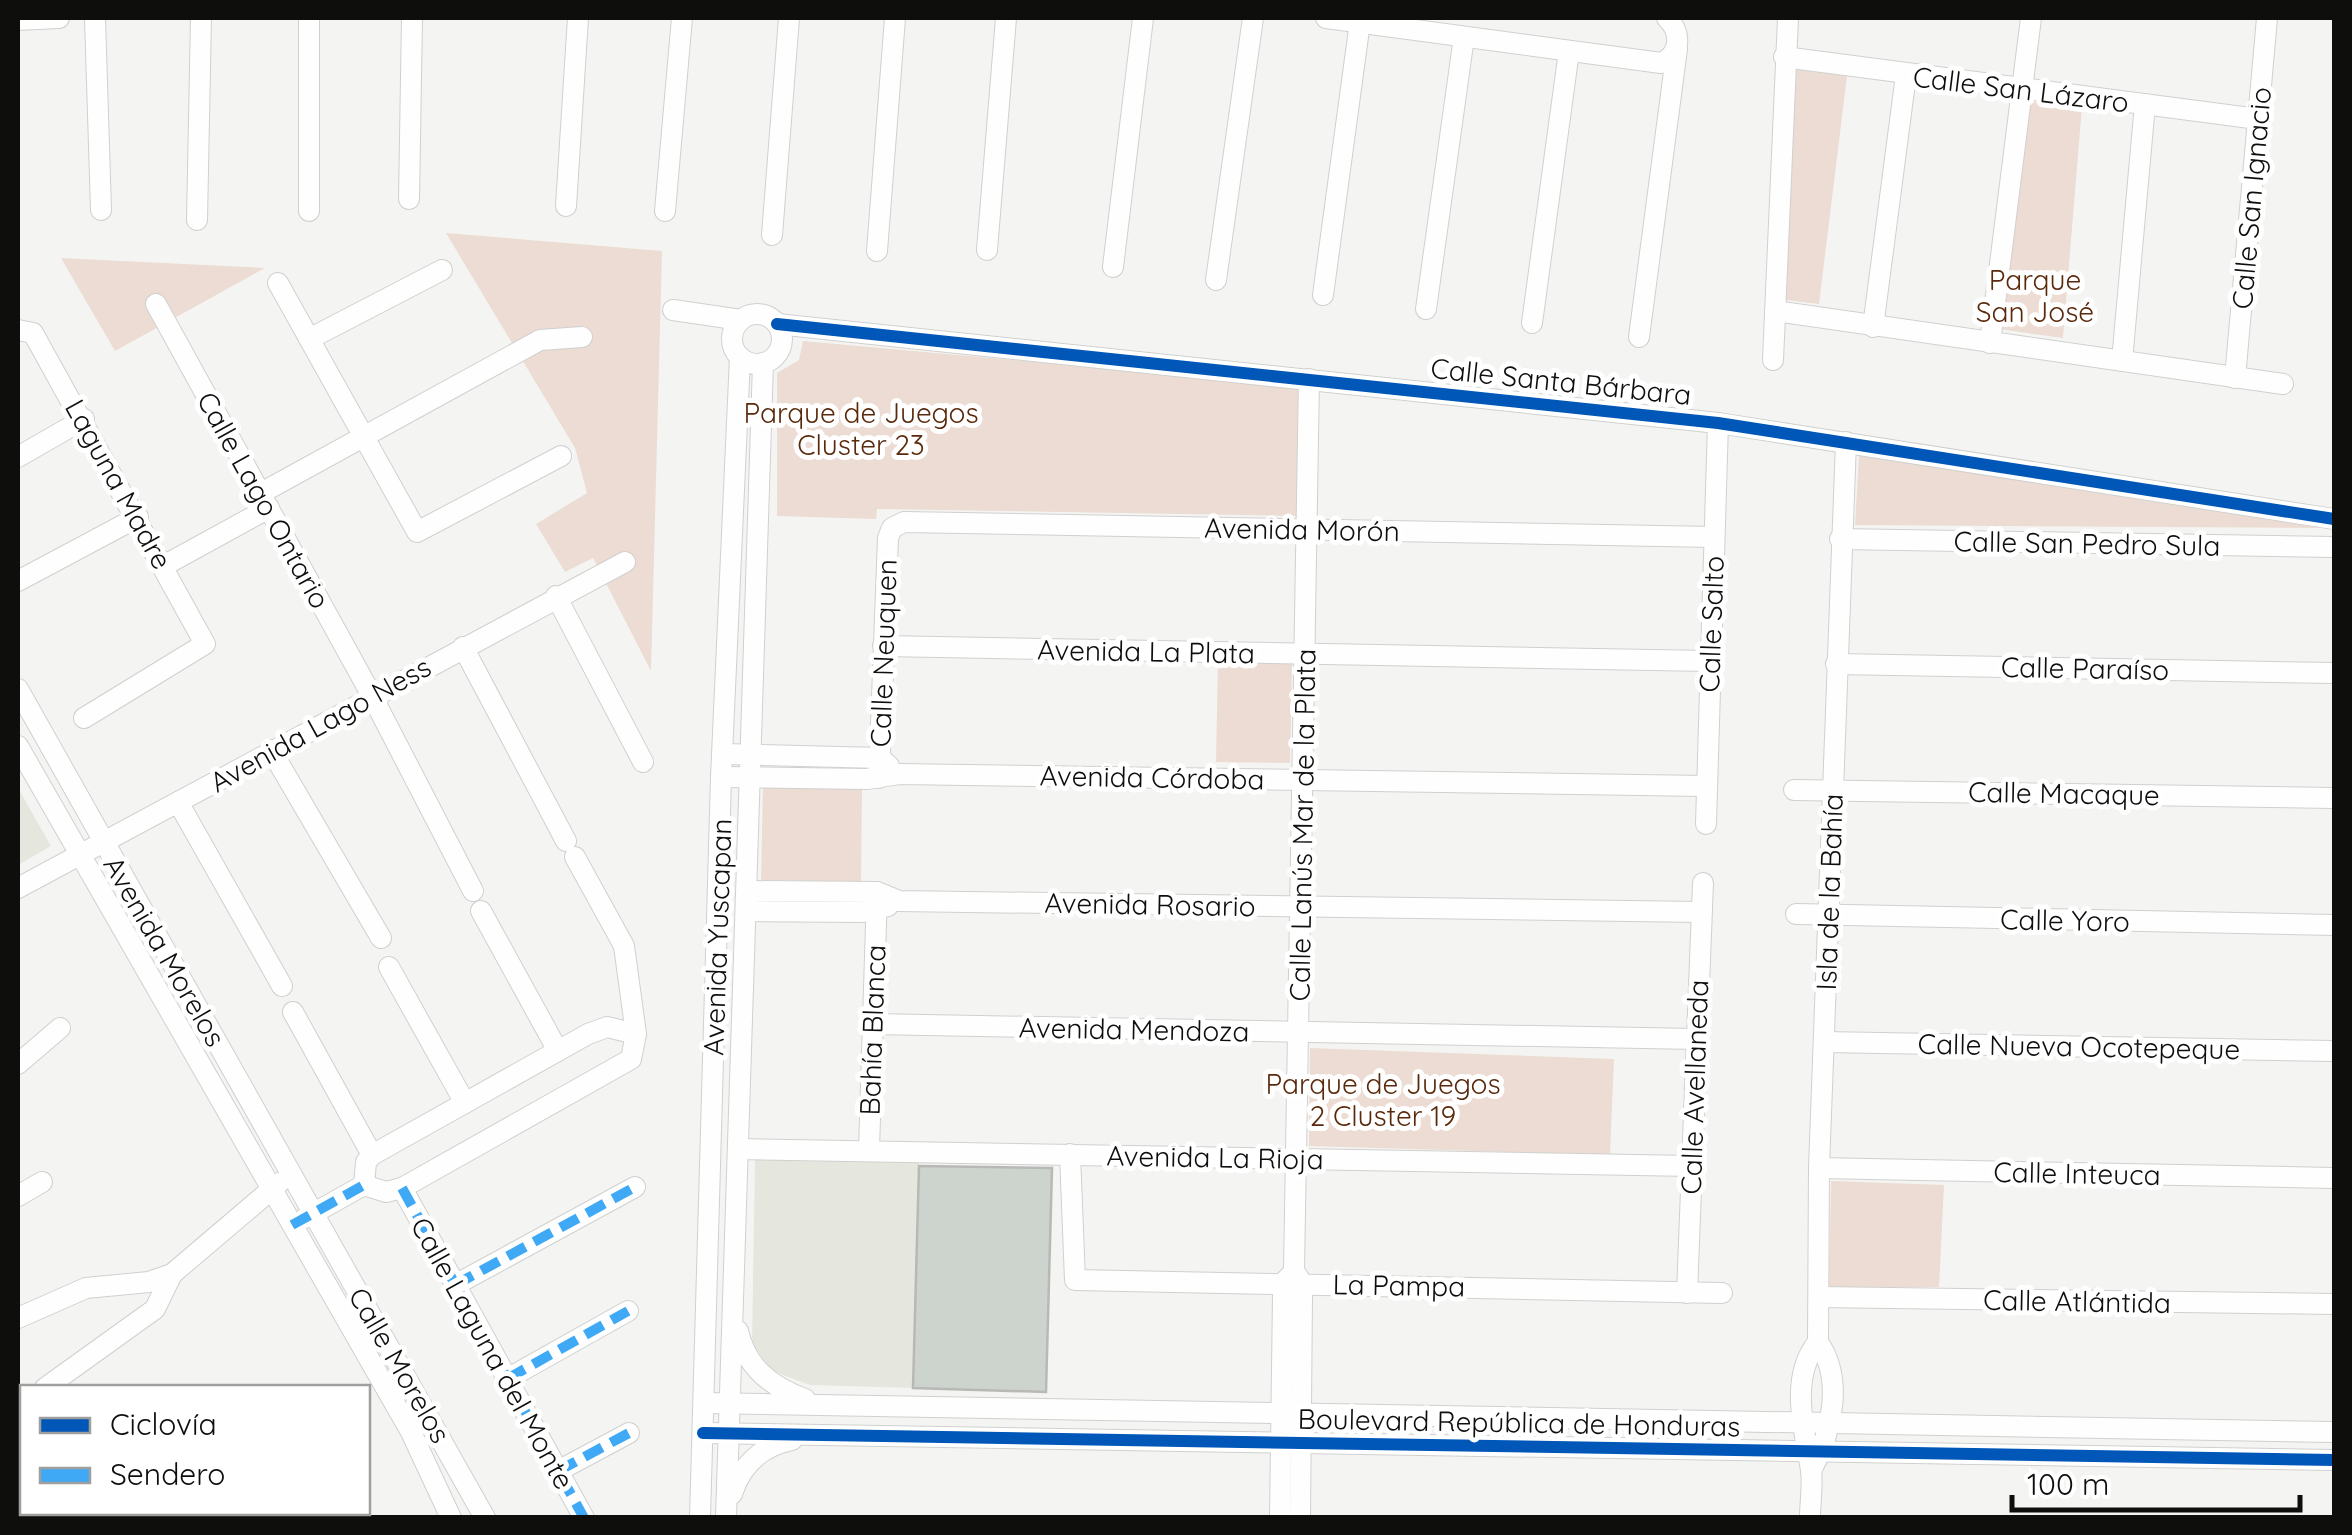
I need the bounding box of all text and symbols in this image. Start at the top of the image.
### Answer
street label: Calle San Lázaro [1911,58,2131,120]
street label: Calle San Ignacio [2224,85,2278,311]
park label: Parque San José [1976,262,2094,329]
street label: Calle Santa Bárbara [1429,350,1693,412]
street label: Calle Lago Ontario [190,385,338,615]
street label: Laguna Madre [58,393,180,575]
park label: Parque de Juegos Cluster 23 [743,395,979,462]
street label: Avenida Morón [1204,510,1400,548]
street label: Calle San Pedro Sula [1953,523,2221,563]
street label: Calle Salto [1691,555,1731,693]
street label: Calle Neuquen [862,558,904,748]
street label: Avenida La Plata [1037,632,1255,670]
street label: Calle Lanús Mar de la Plata [1281,648,1323,1002]
street label: Avenida Lago Ness [203,649,437,799]
street label: Calle Paraíso [2001,649,2169,687]
street label: Avenida Córdoba [1039,758,1265,796]
street label: Calle Macaque [1968,774,2160,812]
street label: Isla de la Bahía [1808,793,1850,991]
street label: Avenida Yuscapan [695,818,739,1056]
street label: Avenida Morelos [96,850,234,1052]
street label: Avenida Rosario [1044,885,1256,923]
street label: Calle Yoro [2000,901,2130,939]
street label: Bahía Blanca [852,944,892,1116]
street label: Calle Avellaneda [1673,979,1715,1195]
street label: Avenida Mendoza [1018,1009,1250,1049]
street label: Calle Nueva Ocotepeque [1917,1026,2241,1066]
park label: Parque de Juegos 2 Cluster 19 [1265,1066,1501,1133]
street label: Avenida La Rioja [1106,1138,1324,1176]
street label: Calle Inteuca [1993,1154,2161,1192]
street label: Calle Laguna del Monte [404,1211,582,1495]
street label: La Pampa [1332,1266,1466,1304]
street label: Calle Morelos [341,1281,459,1449]
street label: Calle Atlántida [1983,1282,2171,1320]
legend [20,1385,370,1515]
street label: Boulevard República de Honduras [1297,1401,1741,1443]
text: Ciclovía [110,1405,217,1443]
scale bar [2012,1450,2300,1512]
text: Sendero [110,1455,225,1493]
text: 100 m [2027,1465,2109,1503]

